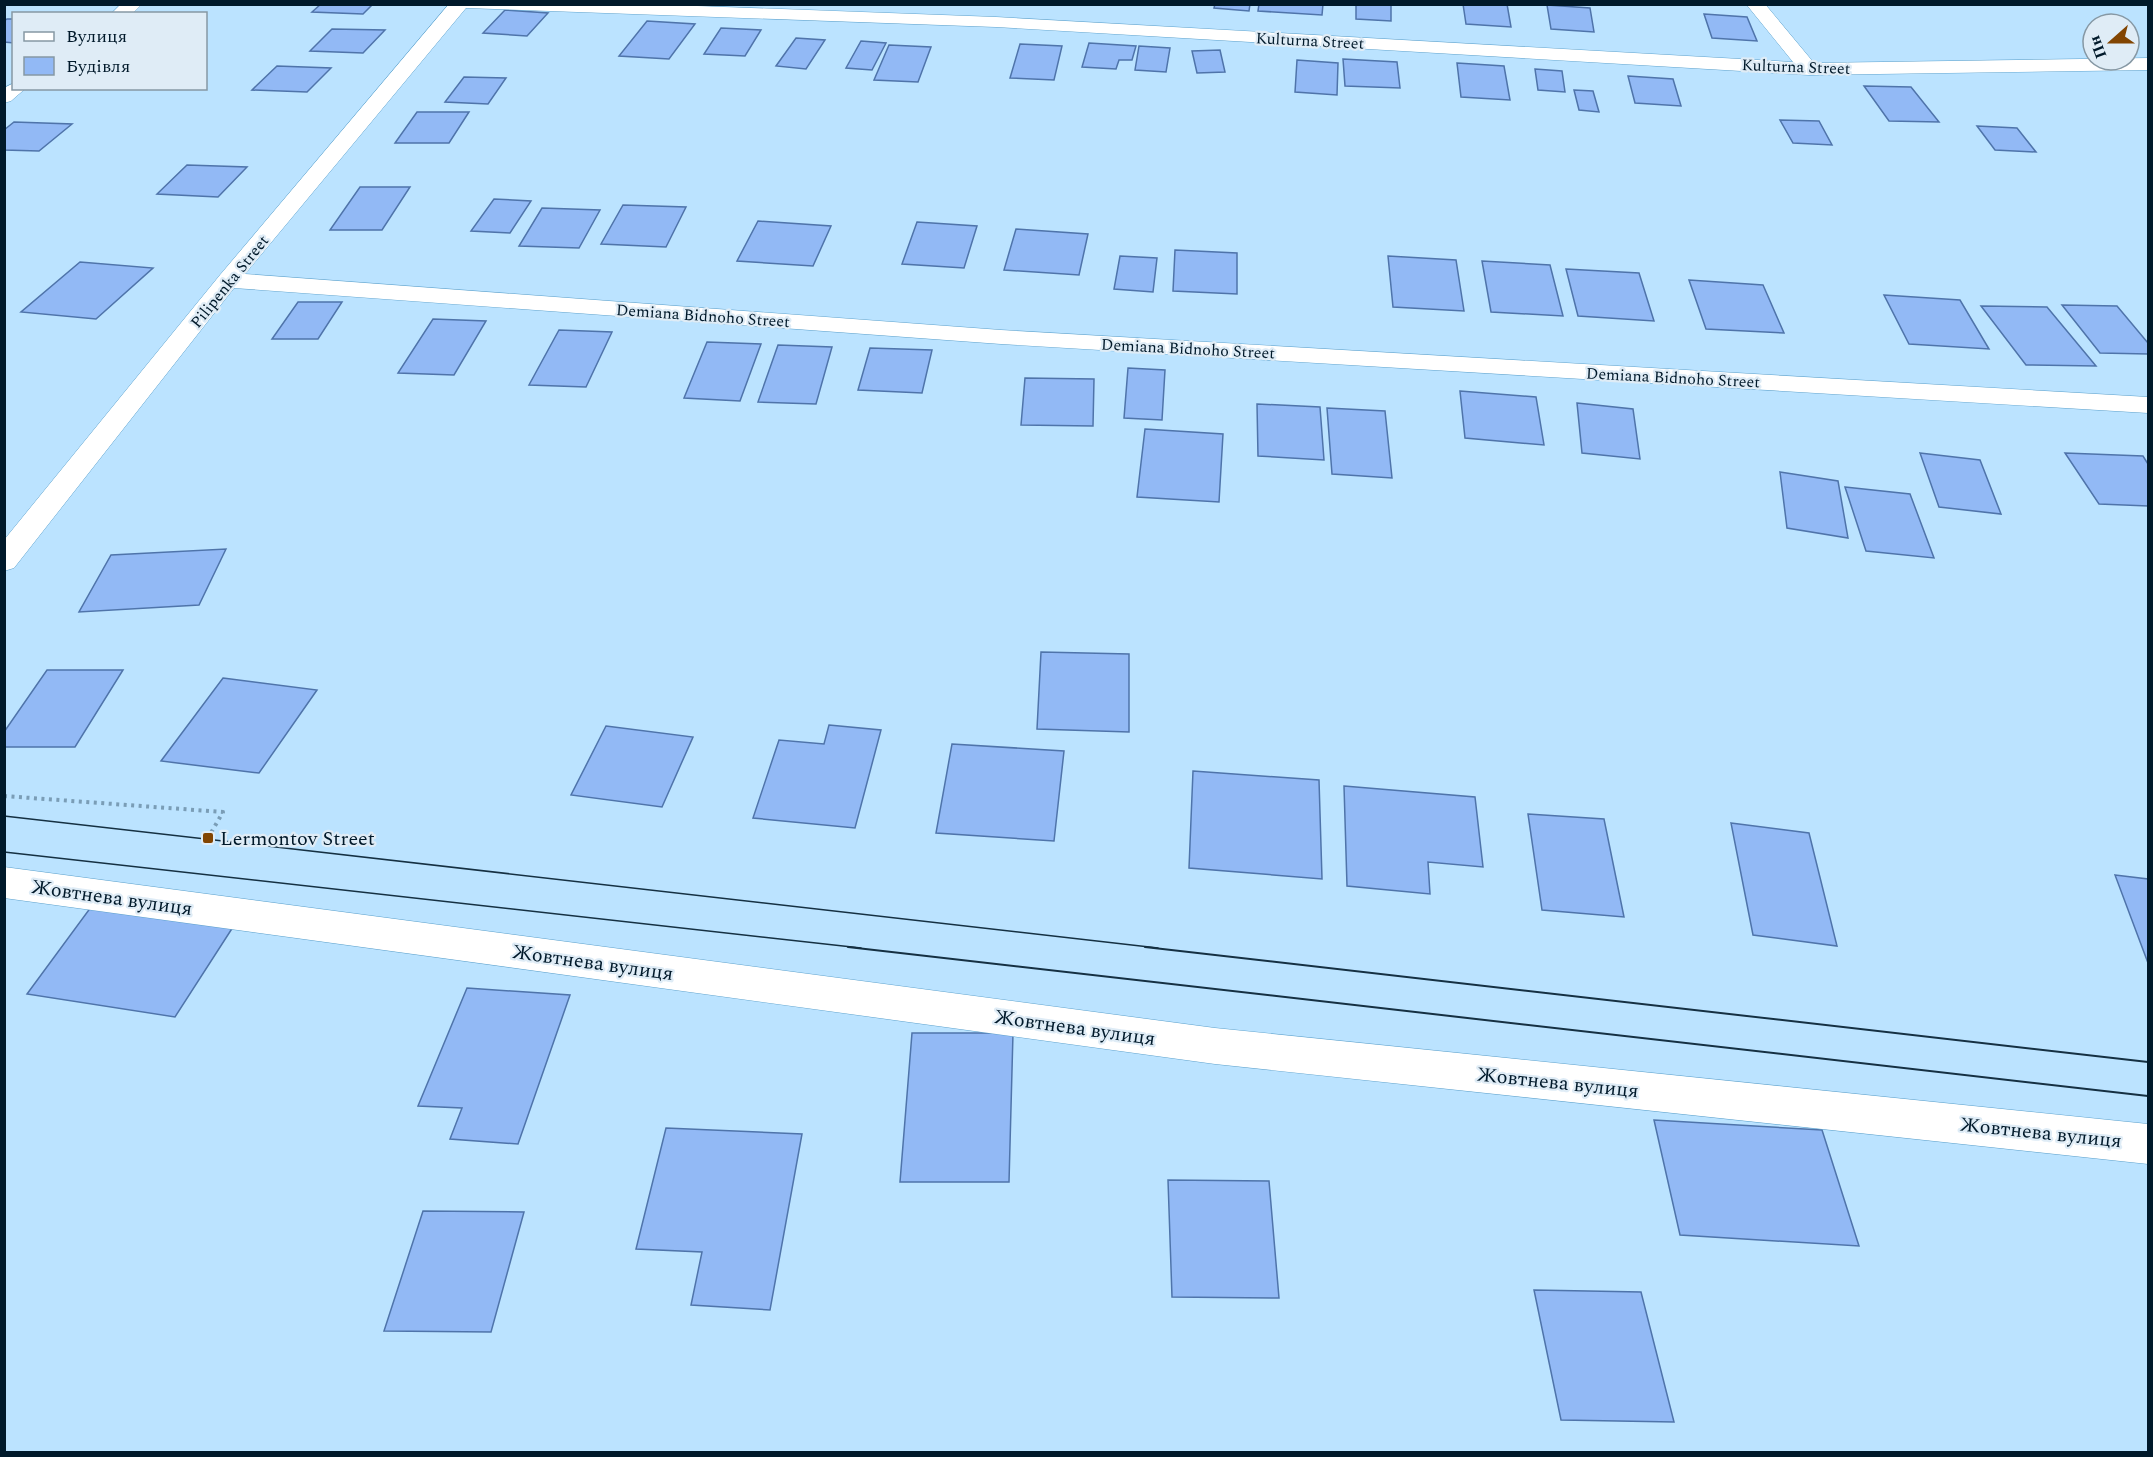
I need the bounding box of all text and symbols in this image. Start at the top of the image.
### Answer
legend [12,12,207,90]
north arrow [2081,12,2141,72]
text: Вулиця [66,23,127,50]
street label: Kulturna Street [1255,26,1365,56]
text: Пн [2083,32,2113,62]
text: Будівля [66,53,130,80]
street label: Kulturna Street [1741,53,1851,81]
street label: Pilipenka Street [185,230,275,333]
street label: Demiana Bidnoho Street [615,298,791,334]
street label: Demiana Bidnoho Street [1100,332,1276,366]
street label: Demiana Bidnoho Street [1585,361,1761,395]
place label: Lermontov Street [220,824,375,854]
marker: Lermontov Street [201,831,215,845]
street label: Жовтнева вулиця [29,872,194,924]
street label: Жовтнева вулиця [510,937,675,989]
street label: Жовтнева вулиця [992,1002,1157,1054]
street label: Жовтнева вулиця [1476,1060,1640,1106]
street label: Жовтнева вулиця [1959,1110,2123,1156]

